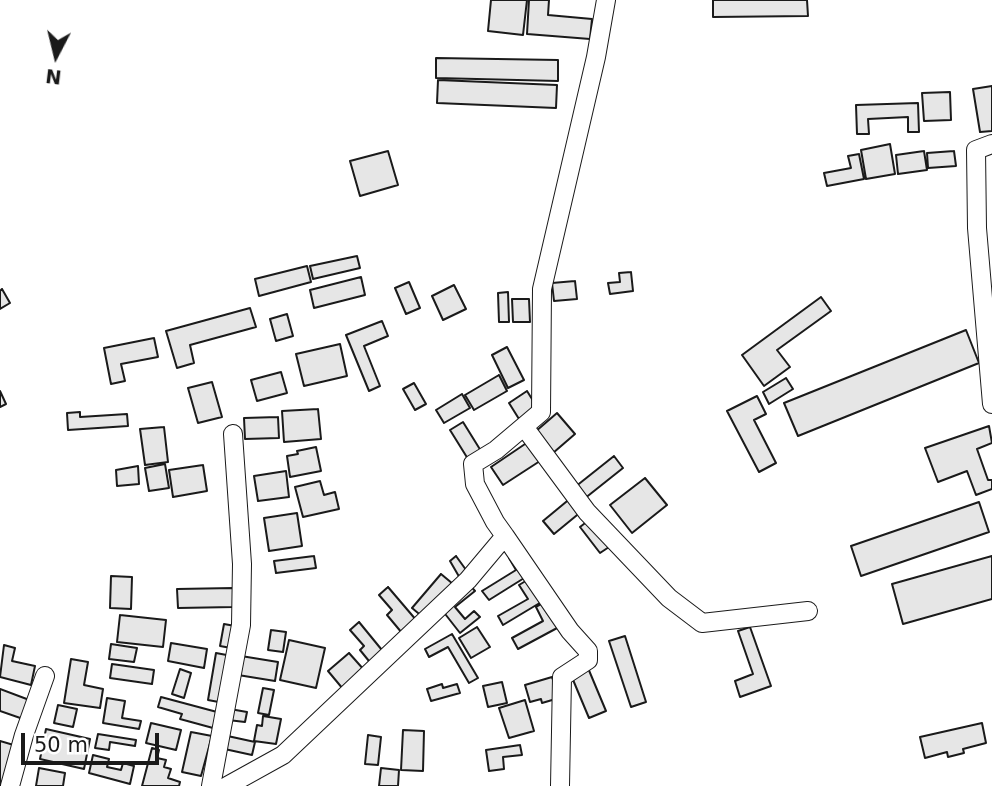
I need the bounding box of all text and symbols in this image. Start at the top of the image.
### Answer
north arrow [21,21,91,91]
text: N [44,65,63,89]
scale bar [24,720,163,764]
text: 50 m [34,733,88,757]

